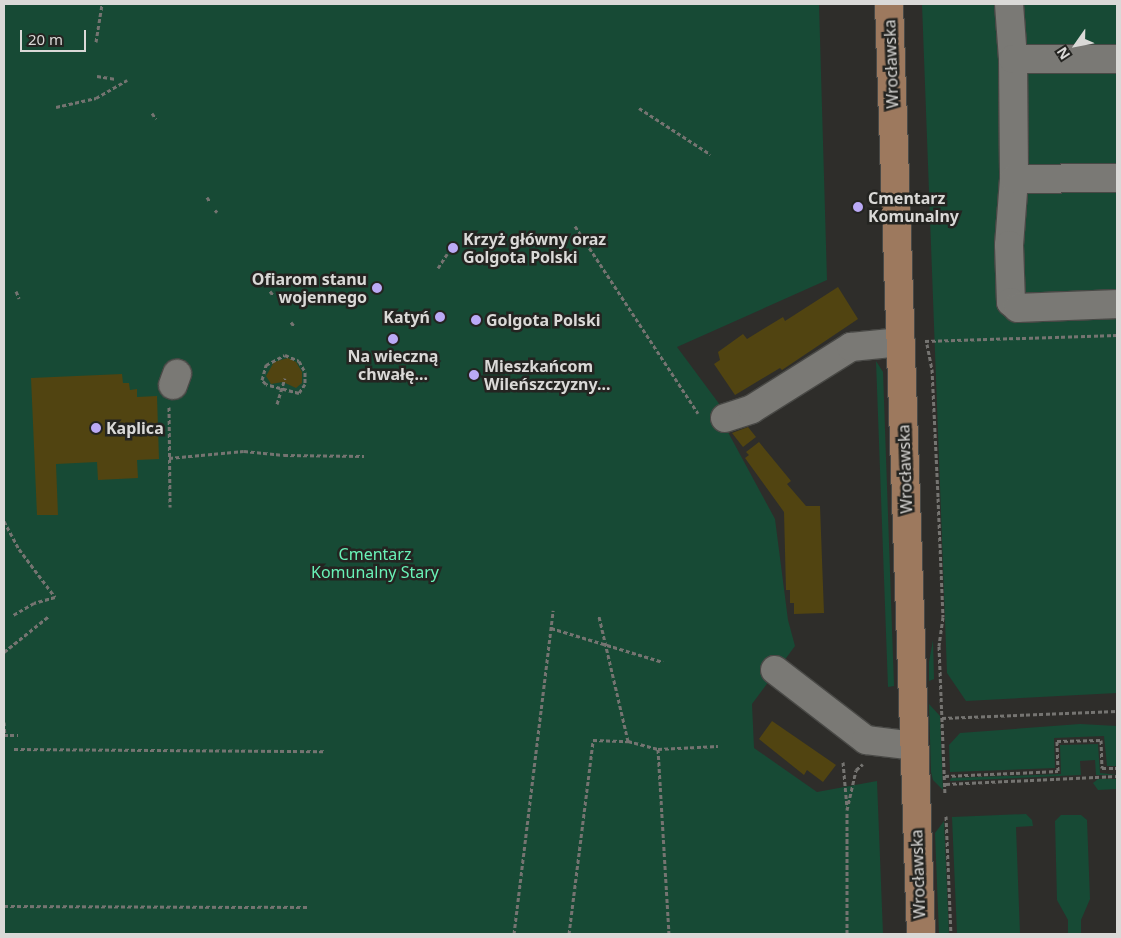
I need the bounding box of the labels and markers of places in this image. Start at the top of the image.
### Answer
place label: Cmentarz Komunalny [868,188,959,226]
marker: Cmentarz Komunalny [852,201,864,213]
place label: Krzyż główny oraz Golgota Polski [463,229,606,267]
marker: Krzyż główny oraz Golgota Polski [447,242,459,254]
place label: Ofiarom stanu wojennego [252,269,367,307]
marker: Ofiarom stanu wojennego [371,282,383,294]
place label: Katyń [383,307,430,327]
place label: Golgota Polski [486,310,601,330]
marker: Katyń [434,311,446,323]
marker: Golgota Polski [470,314,482,326]
marker: Na wieczną chwałę... [387,333,399,345]
place label: Na wieczną chwałę... [348,346,438,384]
place label: Mieszkańcom Wileńszczyzny... [484,356,610,394]
marker: Mieszkańcom Wileńszczyzny... [468,369,480,381]
place label: Kaplica [106,418,164,438]
marker: Kaplica [90,422,102,434]

